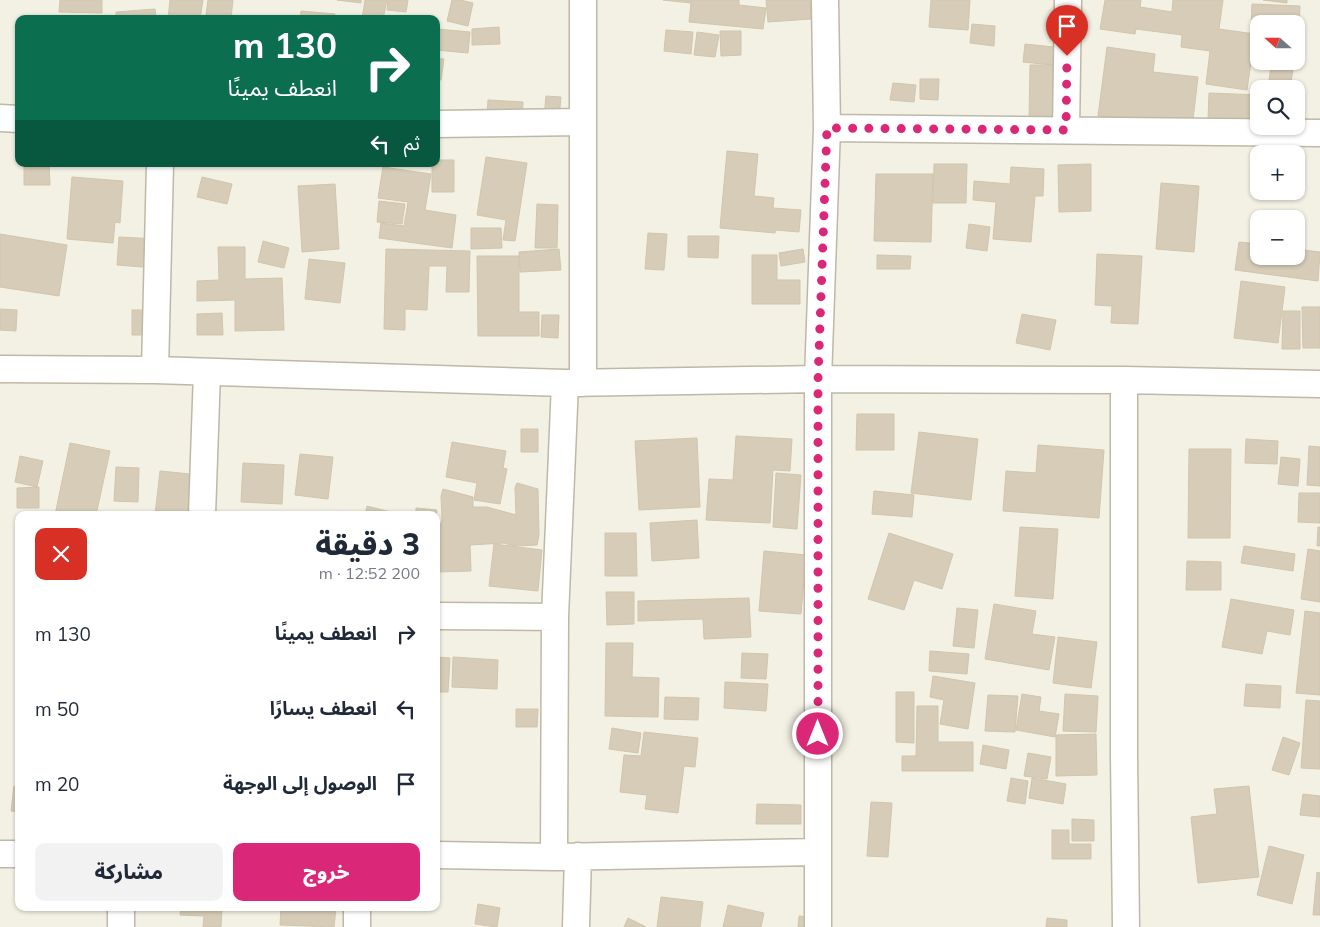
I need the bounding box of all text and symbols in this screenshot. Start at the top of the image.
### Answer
pin [1046,5,1088,56]
icon: arrive [1053,12,1081,40]
north arrow [1250,15,1305,70]
map controls [1250,15,1305,265]
text: 130 m [233,23,337,67]
icon: right [355,35,420,100]
text: انعطف يمينًا [227,74,337,102]
button: search [1250,80,1305,135]
icon: left [366,130,394,158]
text: ثم [404,131,420,155]
button: + [1250,145,1305,200]
button: − [1250,210,1305,265]
text: 3 دقيقة [315,525,420,563]
button: close [35,528,87,580]
text: 200 m · 12:52 [319,563,420,583]
icon: right [392,620,420,648]
text: انعطف يمينًا [275,621,377,645]
text: 130 m [35,622,91,646]
icon: left [392,695,420,723]
text: انعطف يسارًا [270,696,377,720]
text: 50 m [35,697,79,721]
position arrow [791,707,843,759]
icon: arrive [392,770,420,798]
text: الوصول إلى الوجهة [223,771,377,795]
text: 20 m [35,772,79,796]
button: مشاركة [35,843,223,901]
button: خروج [233,843,420,901]

